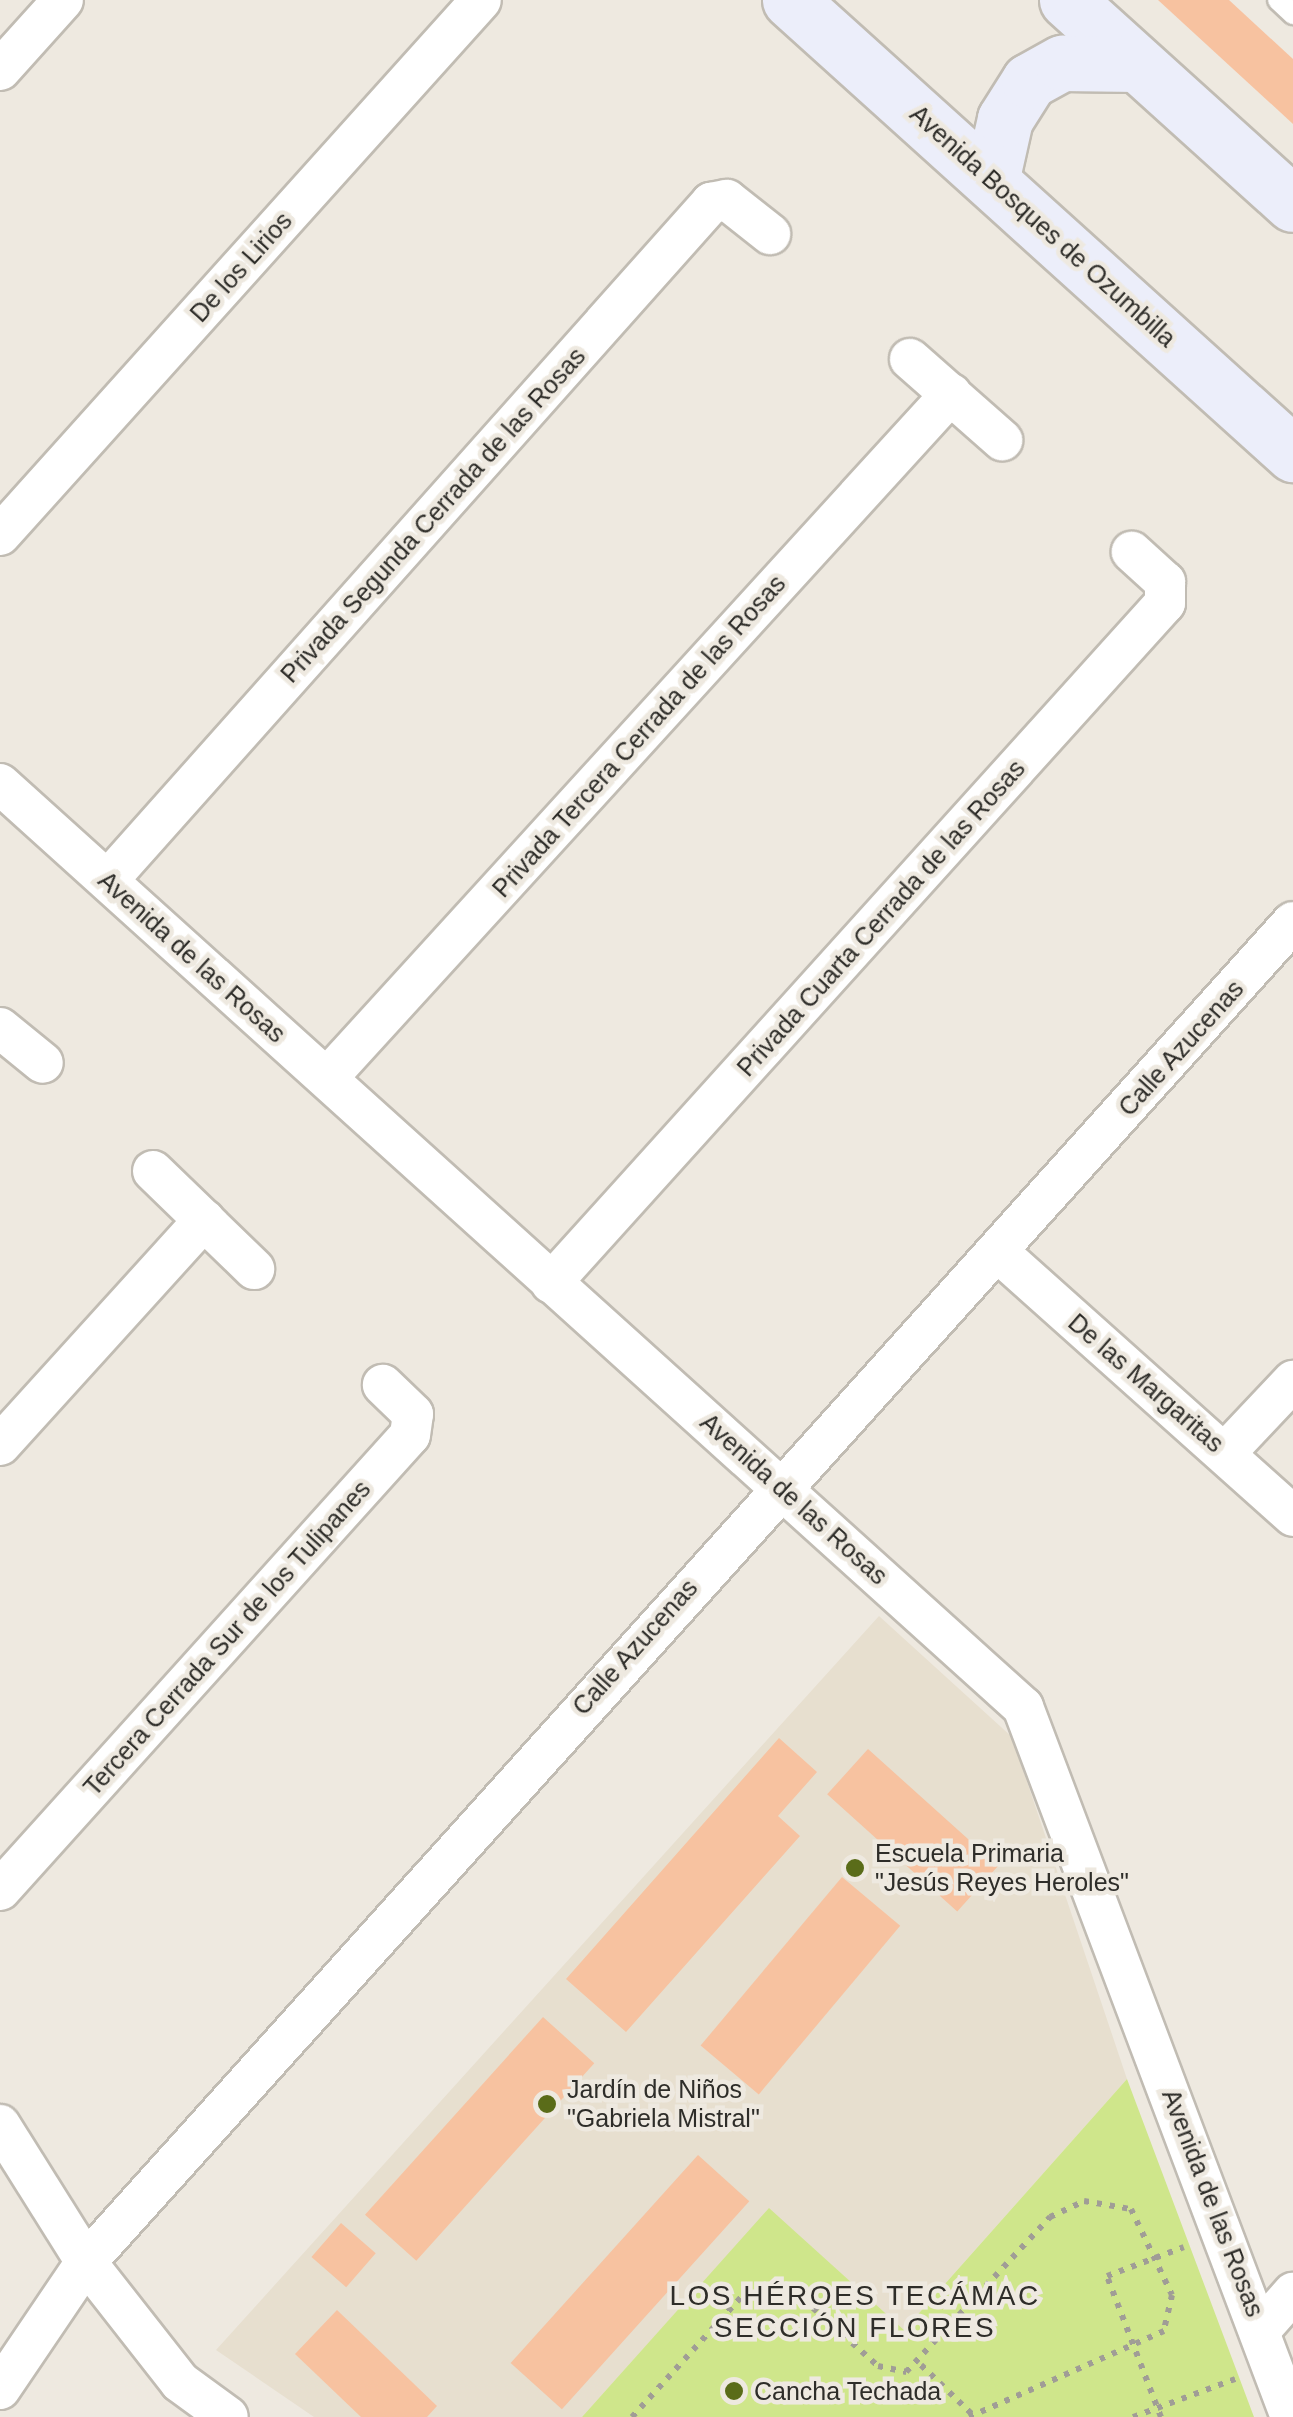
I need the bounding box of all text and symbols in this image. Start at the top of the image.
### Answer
street label: Avenida Bosques de Ozumbilla [904,99,1182,353]
street label: De los Lirios [184,206,298,328]
street label: Privada Segunda Cerrada de las Rosas [274,341,592,689]
street label: Privada Tercera Cerrada de las Rosas [486,568,792,904]
street label: Privada Cuarta Cerrada de las Rosas [731,754,1031,1082]
street label: Avenida de las Rosas [92,865,292,1049]
street label: Calle Azucenas [1112,973,1250,1123]
street label: De las Margaritas [1062,1307,1230,1459]
street label: Avenida de las Rosas [694,1407,894,1591]
street label: Tercera Cerrada Sur de los Tulipanes [77,1474,377,1802]
street label: Calle Azucenas [566,1572,704,1722]
place label: Escuela Primaria "Jesús Reyes Heroles" [875,1839,1129,1898]
marker: Escuela Primaria "Jesús Reyes Heroles" [844,1857,866,1879]
place label: Jardín de Niños "Gabriela Mistral" [567,2075,760,2134]
street label: Avenida de las Rosas [1156,2085,1270,2321]
marker: Jardín de Niños "Gabriela Mistral" [536,2093,558,2115]
district label: LOS HÉROES TECÁMAC SECCIÓN FLORES [669,2279,1041,2345]
place label: Cancha Techada [754,2376,942,2406]
marker: Cancha Techada [723,2380,745,2402]

